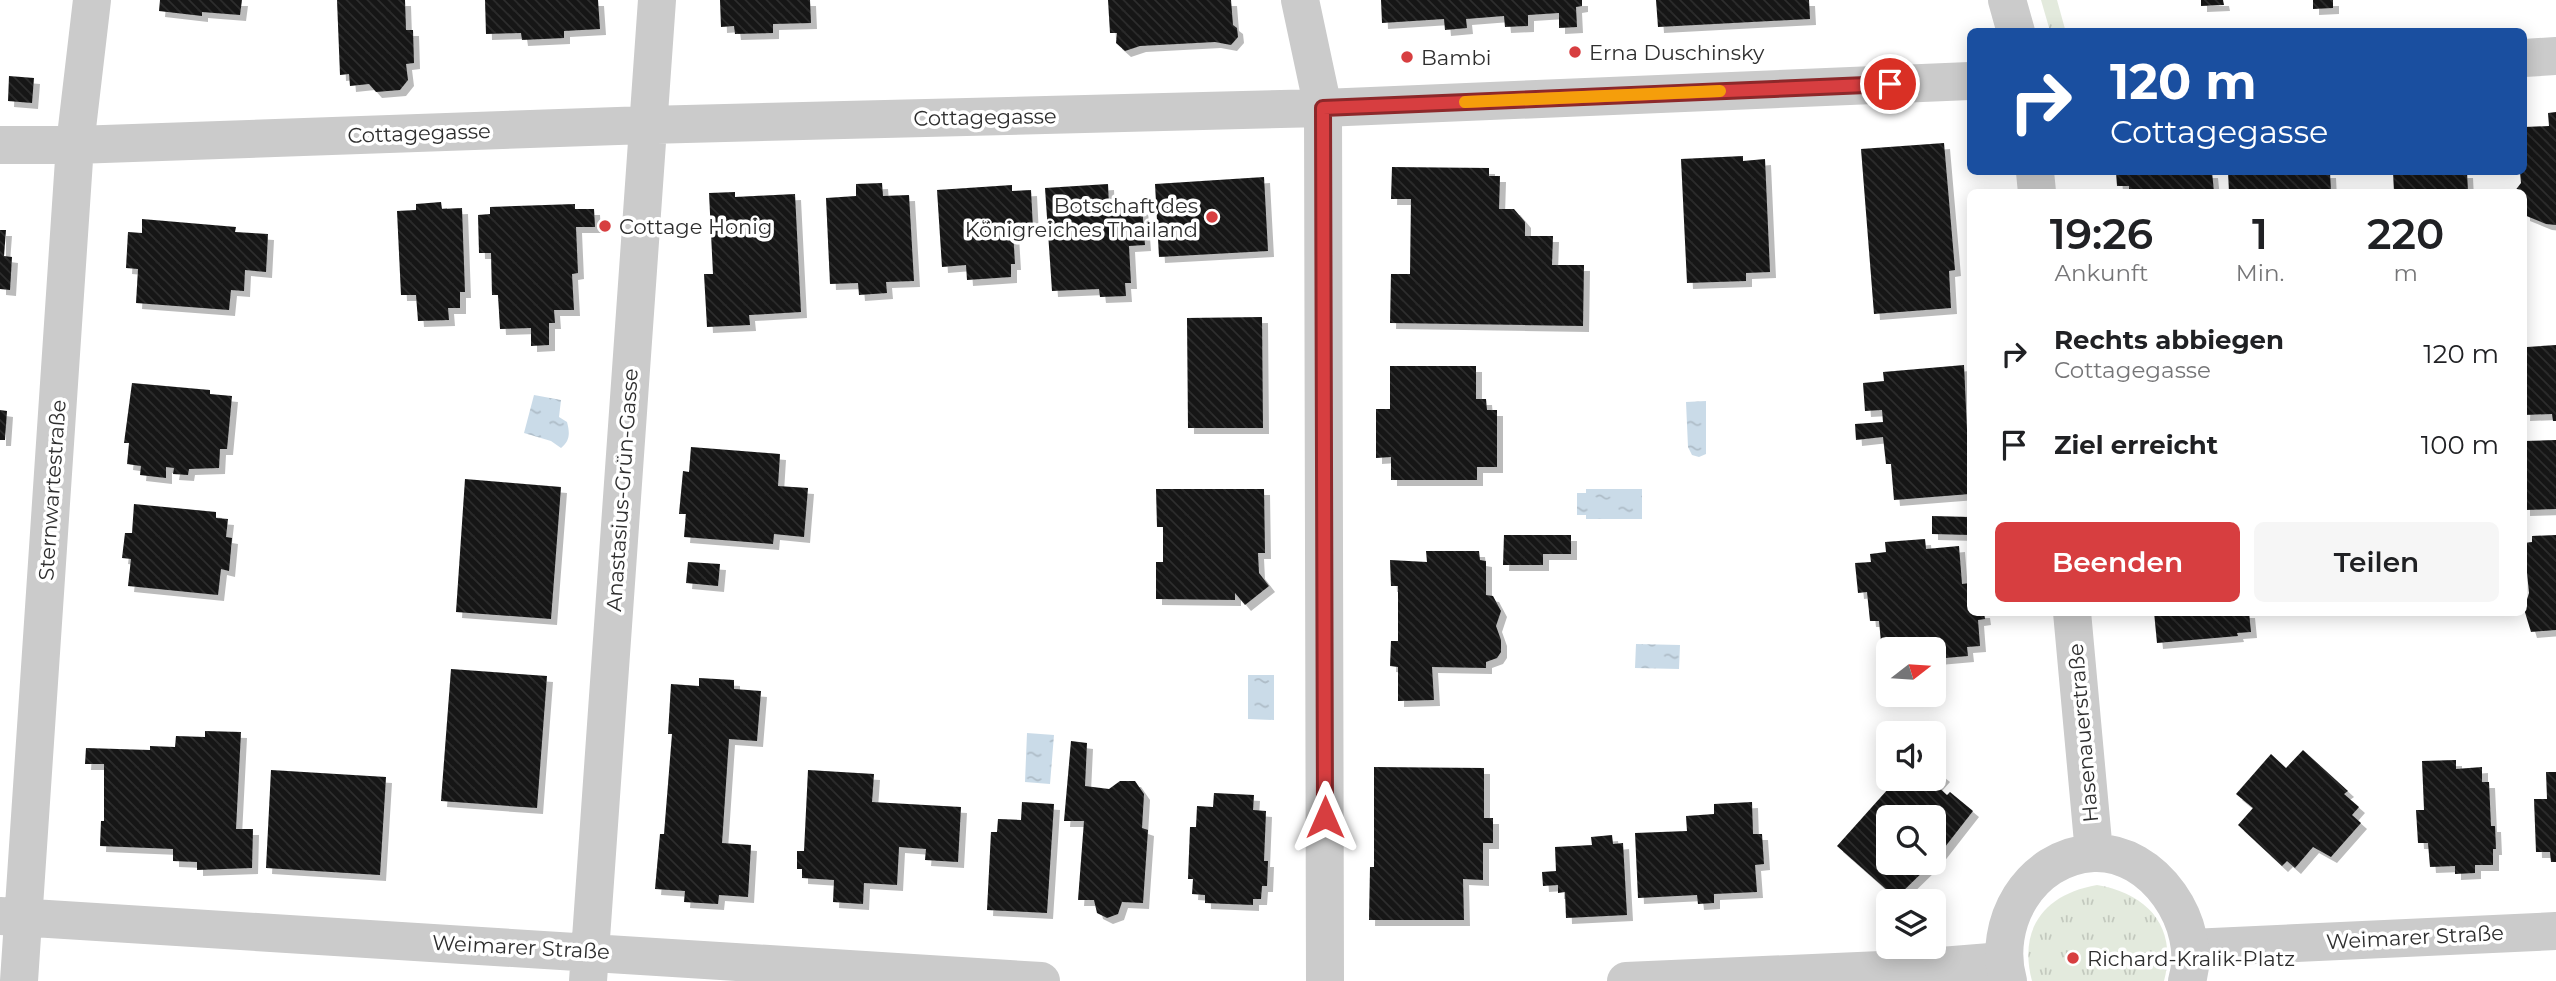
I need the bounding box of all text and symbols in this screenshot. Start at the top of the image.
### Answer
place label: Erna Duschinsky [1589,40,1765,65]
marker: Erna Duschinsky [1567,44,1583,60]
place label: Bambi [1421,45,1491,70]
marker: Bambi [1399,49,1415,65]
text: 120 m [2110,52,2257,111]
pin [1860,54,1920,114]
icon: right [1995,56,2086,147]
icon: arrive [1871,65,1909,103]
street label: Cottagegasse [913,103,1057,131]
text: Cottagegasse [2110,112,2328,151]
street label: Cottagegasse [347,118,491,148]
place label: Botschaft des Königreiches Thailand [965,193,1198,242]
text: 19:26 [2050,208,2153,260]
text: 1 [2252,208,2268,260]
text: 220 [2367,208,2444,260]
marker: Botschaft des Königreiches Thailand [1204,209,1220,225]
place label: Cottage Honig [619,214,772,239]
marker: Cottage Honig [597,218,613,234]
text: Ankunft [2055,259,2148,287]
text: Min. [2236,259,2284,287]
text: m [2393,259,2418,287]
text: Rechts abbiegen [2054,324,2284,356]
icon: right [1995,335,2033,373]
text: 120 m [2423,338,2499,370]
text: Cottagegasse [2054,356,2211,384]
street label: Anastasius-Grün-Gasse [601,368,643,612]
street label: Sternwartestraße [33,399,71,581]
icon: arrive [1995,426,2033,464]
text: Ziel erreicht [2054,429,2218,461]
text: 100 m [2421,429,2499,461]
button: Beenden [1995,522,2240,602]
button: Teilen [2254,522,2499,602]
north arrow [1876,637,1946,707]
map controls [1876,637,1946,959]
street label: Hasenauerstraße [2063,642,2103,824]
button: sound [1876,721,1946,791]
position arrow [1288,780,1362,854]
button: search [1876,805,1946,875]
button: layers [1876,889,1946,959]
street label: Weimarer Straße [2325,920,2505,954]
street label: Weimarer Straße [431,930,611,964]
place label: Richard-Kralik-Platz [2087,946,2295,971]
marker: Richard-Kralik-Platz [2065,950,2081,966]

